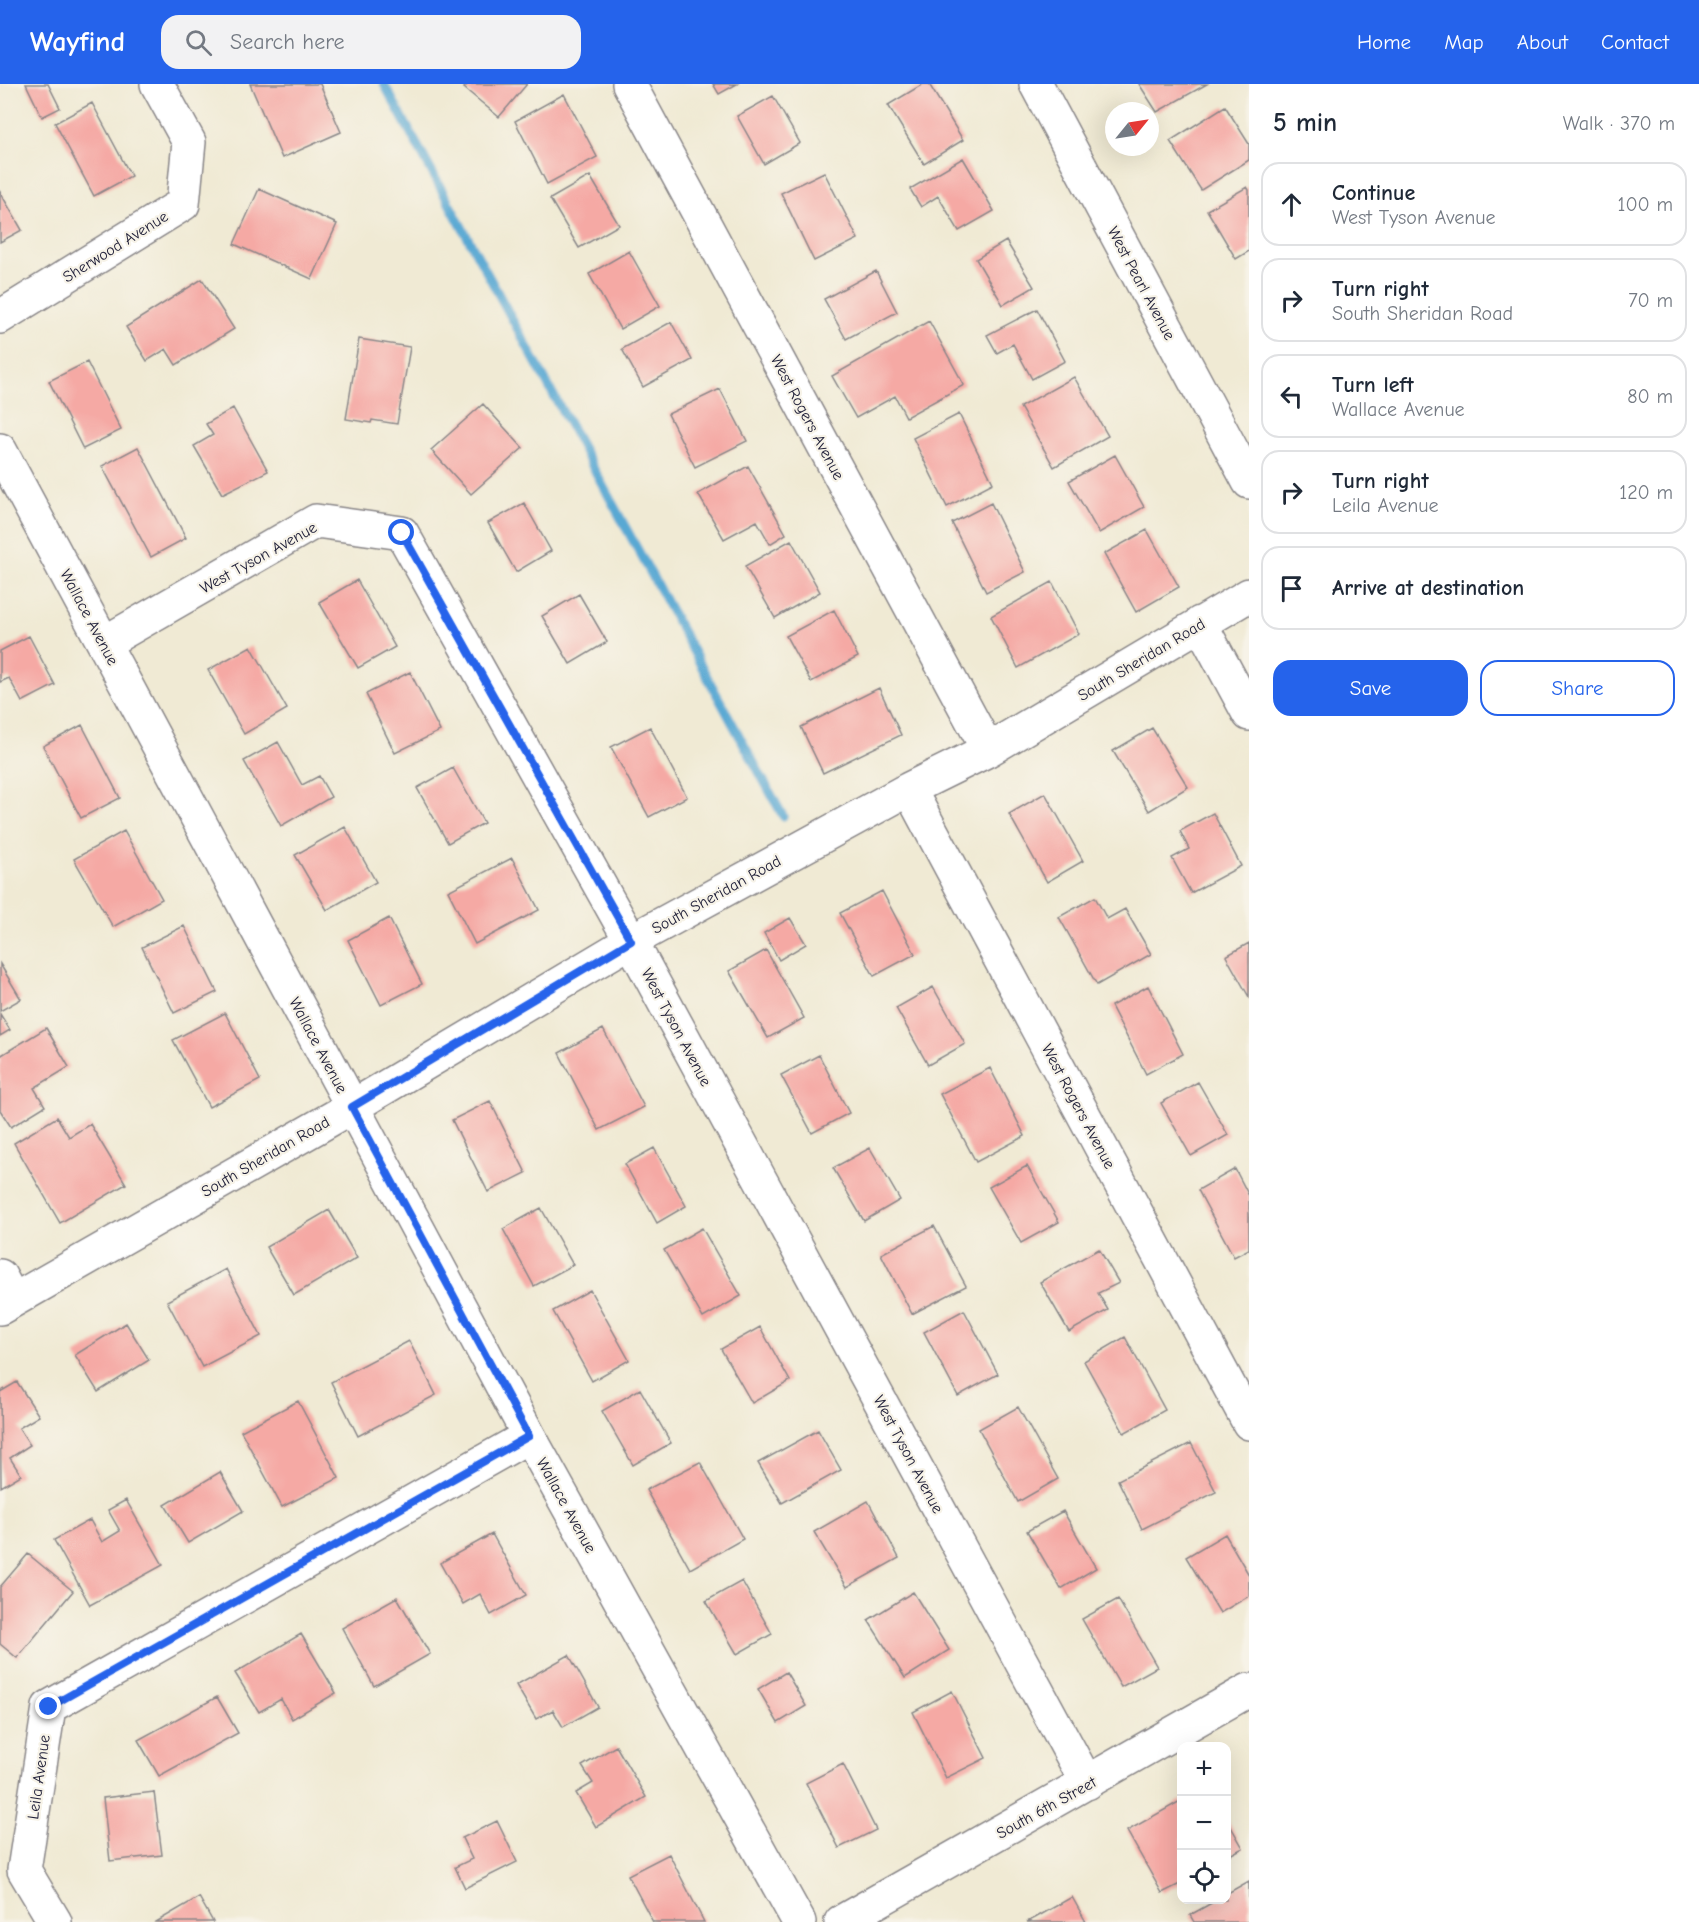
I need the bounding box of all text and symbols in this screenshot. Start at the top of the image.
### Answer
search box [161,15,581,69]
text: Wayfind [30,26,125,58]
icon: search [182,26,215,59]
text: Search here [230,29,345,55]
text: Home [1357,30,1411,54]
text: Map [1444,30,1484,54]
text: About [1517,30,1568,54]
text: Contact [1601,30,1669,54]
north arrow [1105,102,1159,156]
text: 5 min [1273,108,1337,138]
text: Walk · 370 m [1563,112,1675,135]
text: Continue [1332,180,1415,206]
icon: ahead [1275,188,1308,221]
text: 100 m [1618,193,1673,216]
text: West Tyson Avenue [1332,206,1496,229]
street label: Sherwood Avenue [60,207,171,286]
street label: West Pearl Avenue [1104,224,1179,343]
text: Turn right [1332,276,1429,302]
icon: right [1275,284,1308,317]
text: 70 m [1628,289,1673,312]
text: South Sheridan Road [1332,302,1513,325]
street label: West Rogers Avenue [767,352,848,483]
text: Turn left [1332,372,1414,398]
icon: left [1275,380,1308,413]
text: 80 m [1627,385,1673,408]
text: Wallace Avenue [1332,398,1465,421]
text: Turn right [1332,468,1429,494]
icon: right [1275,476,1308,509]
text: 120 m [1619,481,1673,504]
text: Leila Avenue [1332,494,1439,517]
street label: West Tyson Avenue [197,518,320,597]
route start [388,519,414,545]
street label: Wallace Avenue [56,566,122,669]
icon: arrive [1275,572,1308,605]
text: Arrive at destination [1332,575,1524,601]
street label: South Sheridan Road [1075,615,1208,705]
button: Save [1273,660,1468,716]
button: Share [1480,660,1675,716]
street label: South Sheridan Road [649,852,784,938]
street label: West Tyson Avenue [637,965,715,1089]
street label: Wallace Avenue [285,994,351,1097]
street label: West Rogers Avenue [1038,1041,1119,1172]
street label: South Sheridan Road [198,1113,333,1201]
street label: West Tyson Avenue [869,1392,947,1516]
street label: Wallace Avenue [533,1455,600,1556]
route end [35,1693,61,1719]
street label: Leila Avenue [24,1734,54,1821]
map controls [1177,1742,1231,1904]
button: + [1177,1742,1231,1796]
street label: South 6th Street [993,1773,1100,1843]
button: − [1177,1796,1231,1850]
button: locate [1177,1850,1231,1904]

